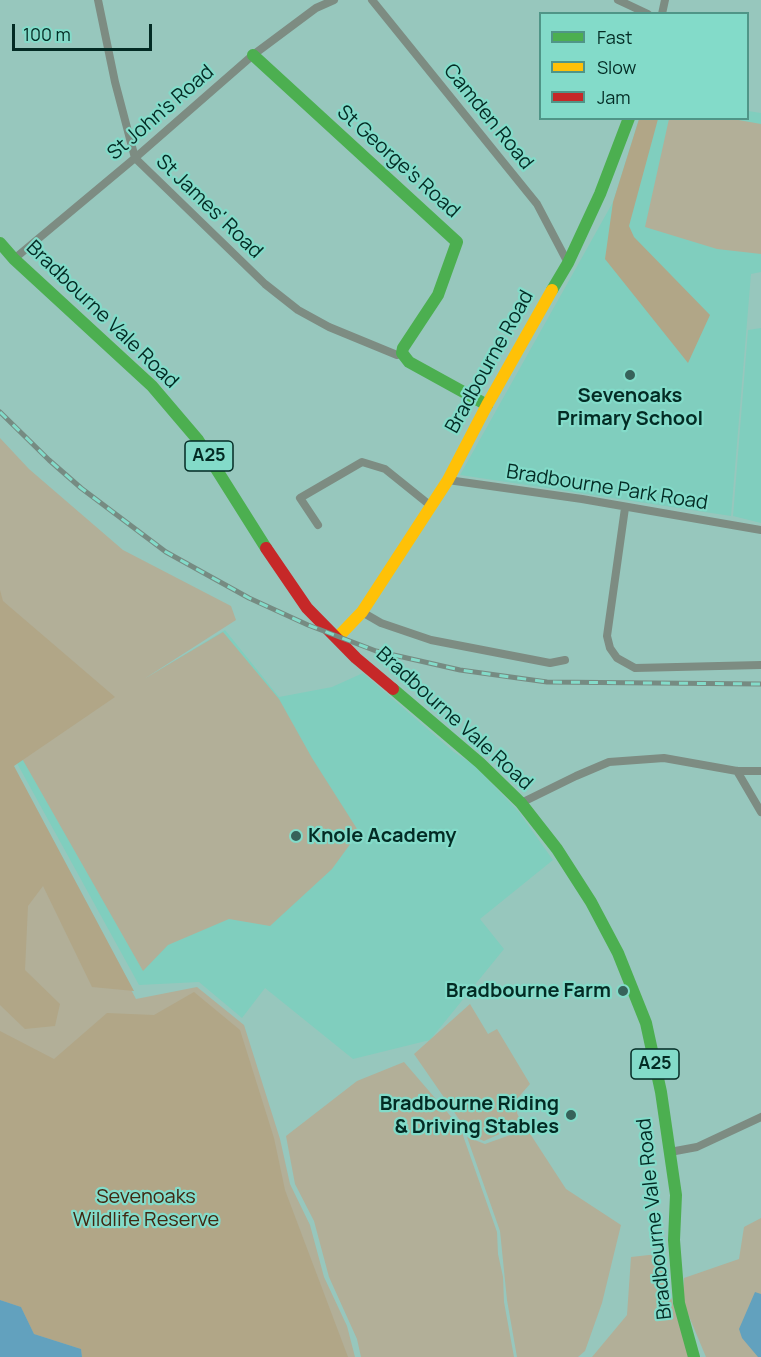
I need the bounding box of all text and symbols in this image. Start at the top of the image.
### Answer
scale bar [15,12,154,50]
legend [539,12,749,120]
text: 100 m [23,22,71,46]
text: Fast [597,25,632,49]
text: Slow [597,55,636,79]
street label: Camden Road [438,59,538,175]
street label: St John's Road [103,60,219,166]
text: Jam [597,85,631,109]
street label: St George's Road [332,101,464,223]
street label: St James' Road [151,150,267,264]
street label: Bradbourne Vale Road [21,236,183,394]
street label: Bradbourne Road [441,286,539,438]
marker: Sevenoaks Primary School [623,368,637,382]
place label: Sevenoaks Primary School [557,384,703,431]
road number: A25 [185,441,233,471]
street label: Bradbourne Park Road [505,460,709,516]
street label: Bradbourne Vale Road [371,642,537,796]
place label: Knole Academy [308,824,456,848]
marker: Knole Academy [289,829,303,843]
place label: Bradbourne Farm [446,979,611,1003]
marker: Bradbourne Farm [616,984,630,998]
road number: A25 [631,1049,679,1079]
place label: Bradbourne Riding & Driving Stables [380,1092,559,1139]
marker: Bradbourne Riding & Driving Stables [564,1108,578,1122]
street label: Bradbourne Vale Road [632,1117,678,1321]
park label: Sevenoaks Wildlife Reserve [73,1185,219,1232]

